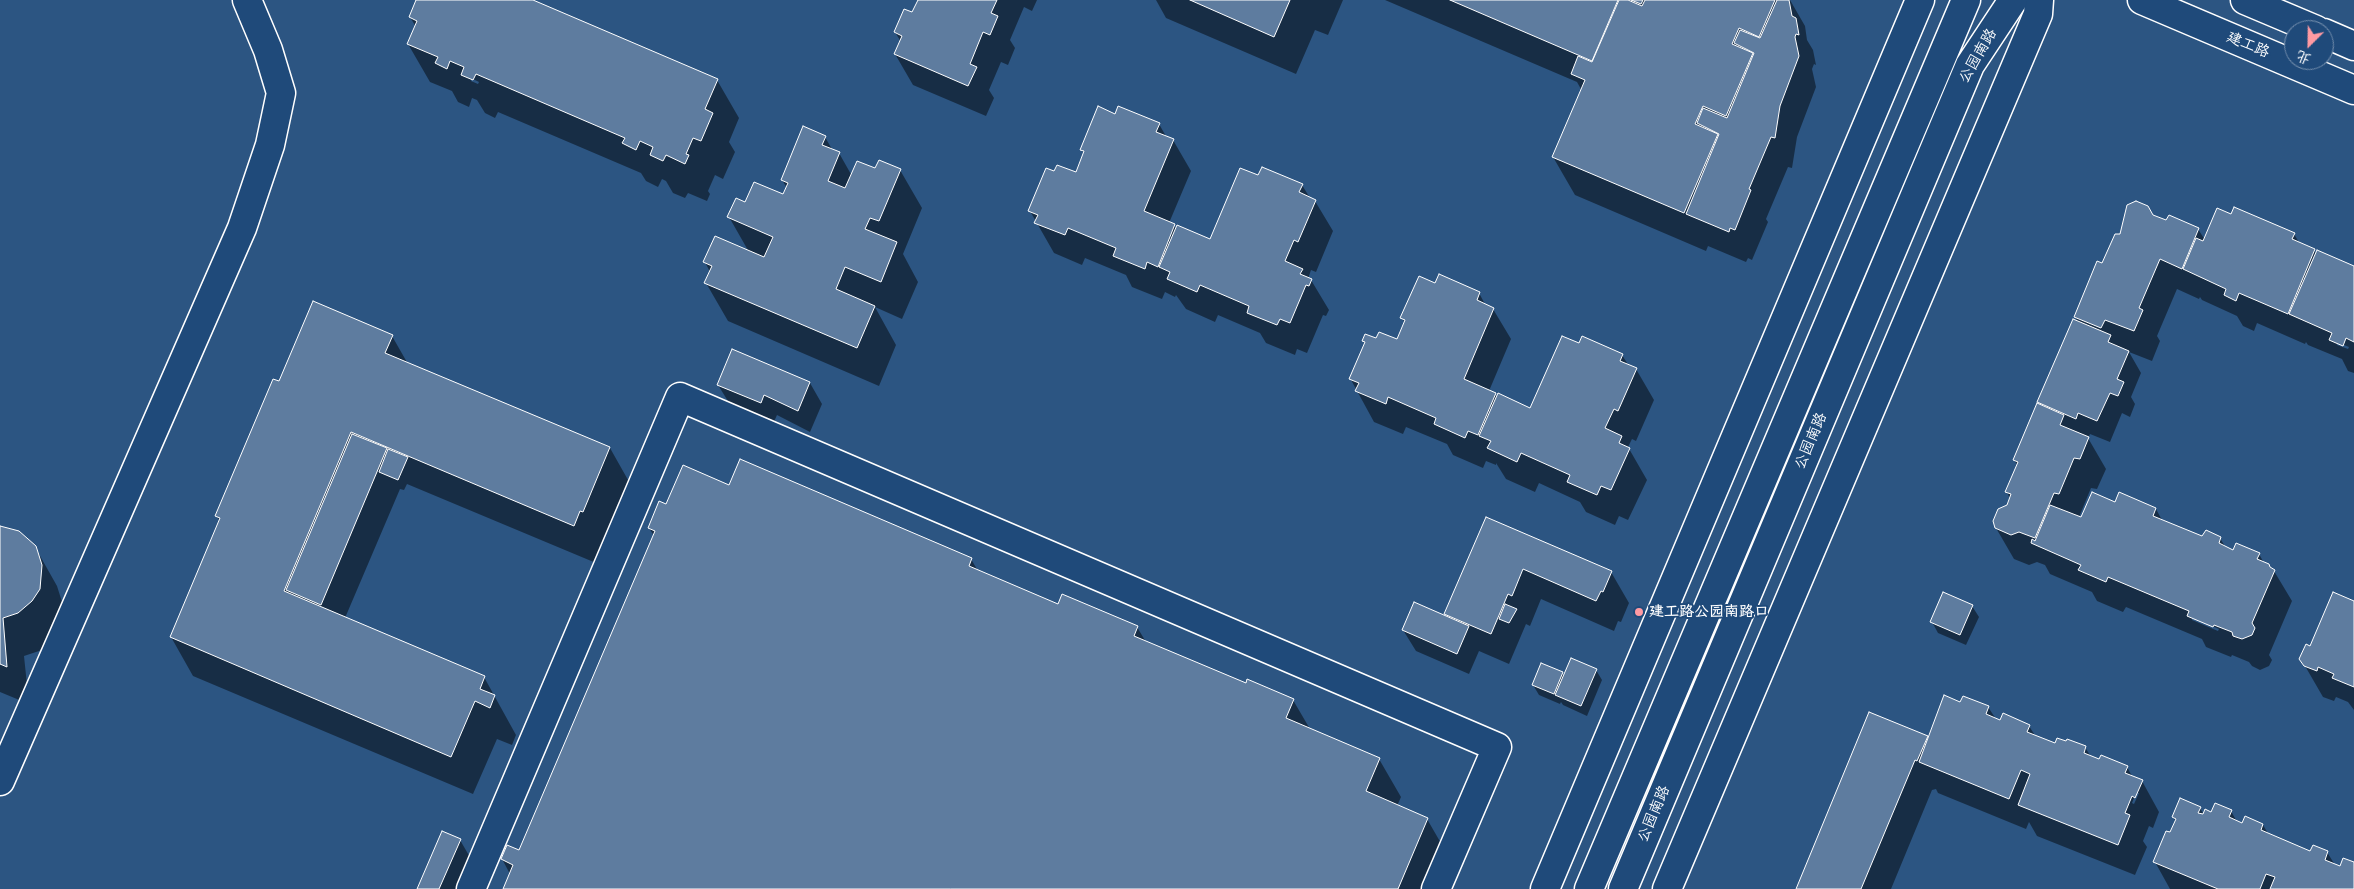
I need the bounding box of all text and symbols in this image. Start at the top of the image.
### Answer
north arrow [2284,20,2334,70]
street label: 公园南路 [1955,26,2001,86]
street label: 建工路 [2224,28,2272,62]
text: 北 [2293,47,2313,70]
street label: 公园南路 [1791,410,1831,472]
place label: 建工路公园南路口 [1649,603,1769,621]
marker: 建工路公园南路口 [1633,606,1645,618]
street label: 公园南路 [1634,783,1674,845]

